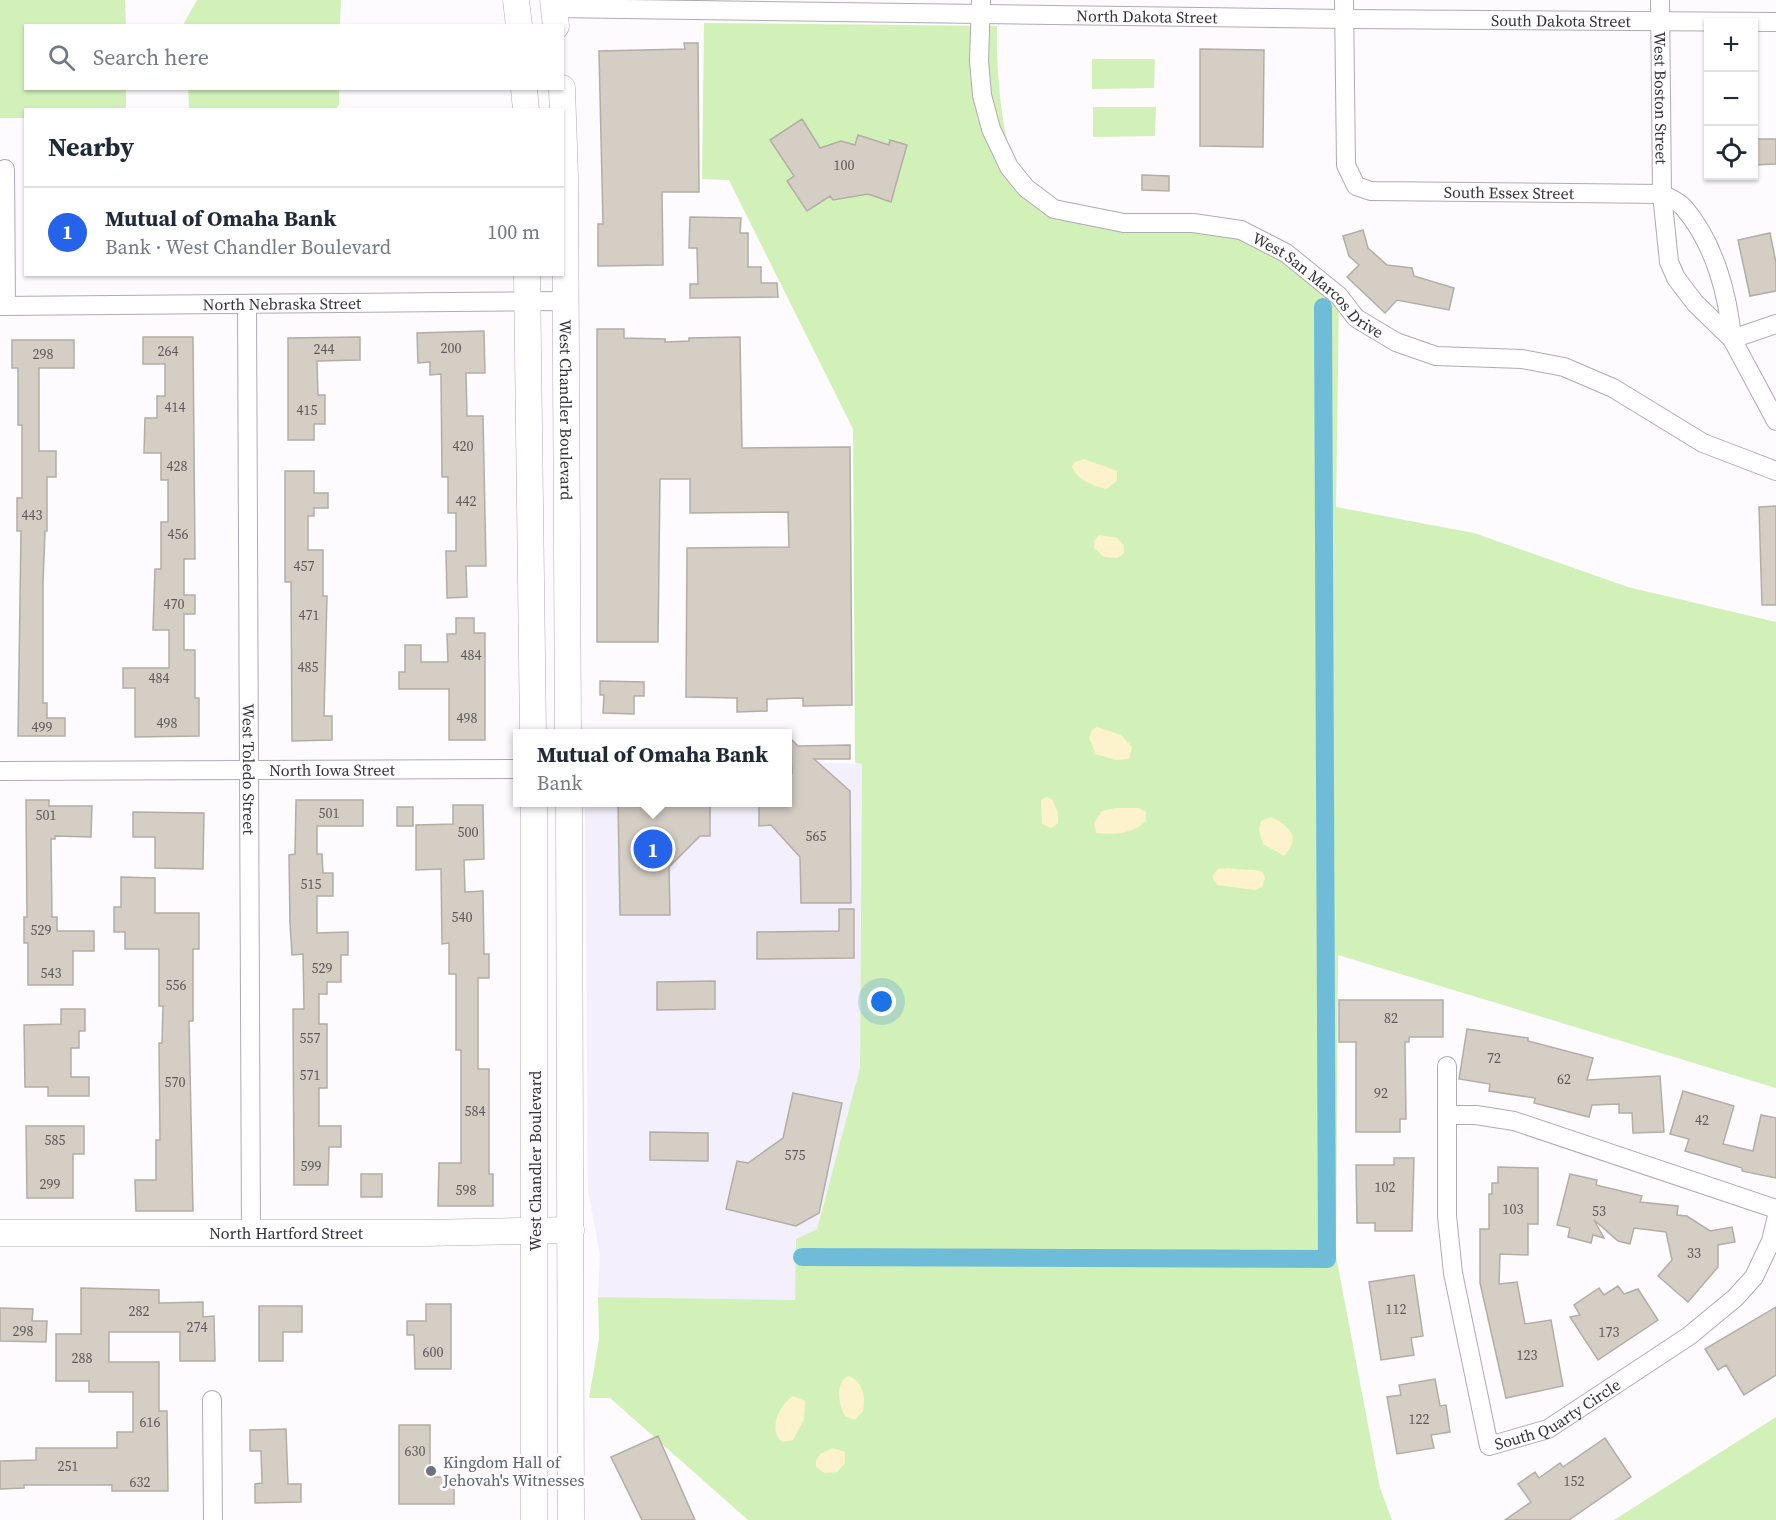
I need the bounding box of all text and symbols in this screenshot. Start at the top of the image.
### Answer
street label: North Dakota Street [1076,4,1218,28]
street label: South Dakota Street [1491,9,1632,32]
map controls [1704,18,1758,180]
button: + [1704,18,1758,72]
search box [24,24,564,90]
street label: West Boston Street [1649,31,1673,165]
icon: search [45,41,78,74]
text: Search here [93,42,209,72]
button: − [1704,72,1758,126]
button: locate [1704,126,1758,180]
text: Nearby [48,129,134,165]
house number: 100 [834,155,855,175]
street label: South Essex Street [1444,181,1575,204]
text: Mutual of Omaha Bank [105,203,336,233]
text: 1 [62,218,73,246]
text: 100 m [487,218,540,246]
street label: West San Marcos Drive [1249,227,1388,343]
text: Bank · West Chandler Boulevard [105,233,391,261]
street label: North Nebraska Street [203,292,362,315]
street label: West Chandler Boulevard [555,319,578,500]
house number: 200 [441,338,462,358]
house number: 244 [314,339,335,359]
house number: 264 [158,341,179,361]
house number: 298 [33,344,54,364]
house number: 414 [165,397,186,417]
house number: 415 [297,400,318,420]
house number: 420 [453,436,474,456]
house number: 428 [167,456,188,476]
house number: 442 [456,491,477,511]
house number: 443 [22,505,43,525]
house number: 456 [168,524,189,544]
house number: 457 [294,556,315,576]
house number: 470 [164,594,185,614]
house number: 471 [299,605,320,625]
house number: 484 [461,645,482,665]
house number: 485 [298,657,319,677]
house number: 484 [149,668,170,688]
street label: West Toledo Street [238,703,260,835]
house number: 498 [457,708,478,728]
house number: 498 [157,713,178,733]
house number: 499 [32,717,53,737]
popup [513,729,792,807]
text: Mutual of Omaha Bank [537,739,768,769]
street label: North Iowa Street [269,758,396,781]
text: Bank [537,769,583,797]
house number: 501 [319,803,340,823]
house number: 501 [36,805,57,825]
house number: 500 [458,822,479,842]
pin: 1 [634,826,672,872]
house number: 565 [806,826,827,846]
house number: 515 [301,874,322,894]
house number: 540 [452,907,473,927]
house number: 529 [31,920,52,940]
house number: 529 [312,958,333,978]
house number: 543 [41,963,62,983]
house number: 556 [166,975,187,995]
your location [867,987,896,1016]
house number: 82 [1384,1008,1398,1028]
house number: 557 [300,1028,321,1048]
house number: 72 [1487,1048,1501,1068]
house number: 571 [300,1065,321,1085]
house number: 62 [1557,1069,1571,1089]
street label: West Chandler Boulevard [524,1071,546,1251]
house number: 570 [165,1072,186,1092]
house number: 92 [1374,1083,1388,1103]
house number: 584 [465,1101,486,1121]
house number: 42 [1695,1110,1709,1130]
house number: 585 [45,1130,66,1150]
house number: 575 [785,1145,806,1165]
house number: 599 [301,1156,322,1176]
house number: 299 [40,1174,61,1194]
house number: 102 [1375,1177,1396,1197]
house number: 598 [456,1180,477,1200]
house number: 103 [1503,1199,1524,1219]
house number: 53 [1592,1201,1606,1221]
street label: North Hartford Street [209,1222,364,1244]
house number: 33 [1687,1243,1701,1263]
house number: 112 [1386,1299,1407,1319]
house number: 282 [129,1301,150,1321]
house number: 274 [187,1317,208,1337]
house number: 298 [13,1321,34,1341]
house number: 173 [1599,1322,1620,1342]
house number: 600 [423,1342,444,1362]
house number: 123 [1517,1345,1538,1365]
house number: 288 [72,1348,93,1368]
street label: South Quarty Circle [1492,1373,1625,1455]
house number: 122 [1409,1409,1430,1429]
house number: 616 [140,1412,161,1432]
house number: 630 [405,1441,426,1461]
place label: Kingdom Hall of Jehovah's Witnesses [442,1451,584,1491]
house number: 251 [58,1456,79,1476]
marker: Kingdom Hall of Jehovah's Witnesses [424,1464,438,1478]
house number: 152 [1564,1471,1585,1491]
house number: 632 [130,1472,151,1492]

